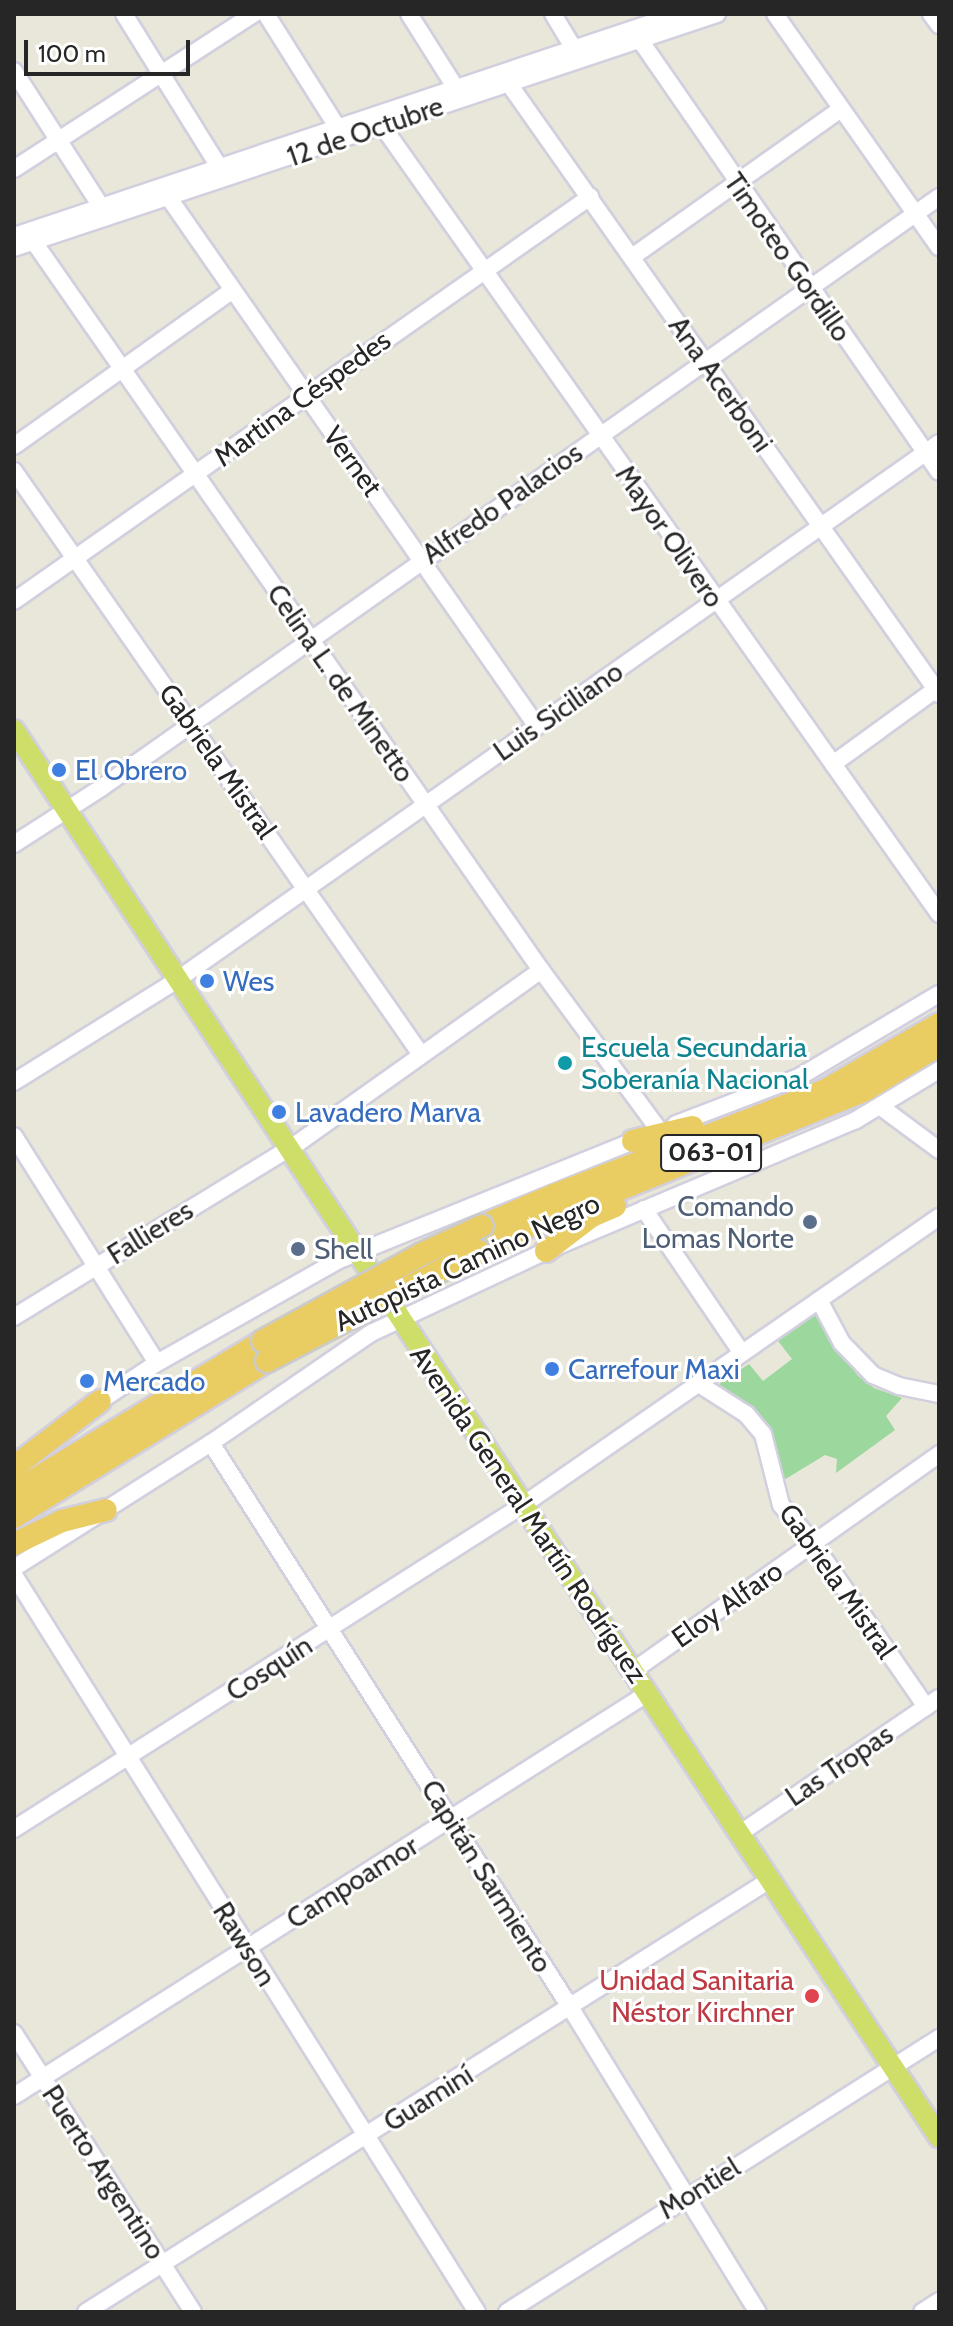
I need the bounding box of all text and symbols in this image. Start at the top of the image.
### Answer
scale bar [28,24,194,74]
text: 100 m [38,39,106,68]
street label: 12 de Octubre [283,89,447,173]
street label: Timoteo Gordillo [717,166,859,348]
street label: Ana Acerboni [662,310,780,458]
street label: Martina Céspedes [207,323,397,473]
street label: Vernet [316,420,390,502]
street label: Alfredo Palacios [415,435,589,571]
street label: Mayor Olivero [609,459,731,613]
street label: Celina L. de Minetto [260,578,422,788]
street label: Luis Siciliano [487,654,629,768]
street label: Gabriela Mistral [152,677,284,845]
place label: El Obrero [75,753,187,787]
marker: El Obrero [50,761,68,779]
place label: Wes [223,964,274,998]
marker: Wes [198,972,216,990]
place label: Escuela Secundaria Soberanía Nacional [581,1030,809,1096]
marker: Escuela Secundaria Soberanía Nacional [556,1054,574,1072]
place label: Lavadero Marva [295,1095,481,1129]
marker: Lavadero Marva [270,1103,288,1121]
road number: 063-01 [659,1131,763,1175]
street label: Autopista Camino Negro [329,1186,605,1338]
place label: Comando Lomas Norte [642,1189,794,1255]
street label: Fallieres [101,1193,199,1271]
marker: Comando Lomas Norte [801,1213,819,1231]
place label: Shell [314,1232,373,1266]
marker: Shell [289,1240,307,1258]
street label: Avenida General Martín Rodríguez [403,1339,655,1689]
place label: Carrefour Maxi [568,1352,740,1386]
marker: Carrefour Maxi [543,1360,561,1378]
place label: Mercado [103,1364,205,1398]
marker: Mercado [78,1372,96,1390]
street label: Gabriela Mistral [772,1497,904,1665]
street label: Eloy Alfaro [665,1554,789,1654]
street label: Cosquín [220,1628,318,1708]
street label: Las Tropas [779,1717,899,1813]
street label: Capitán Sarmiento [414,1774,560,1978]
street label: Campoamor [280,1828,424,1936]
street label: Rawson [206,1896,284,1992]
place label: Unidad Sanitaria Néstor Kirchner [599,1963,794,2029]
marker: Unidad Sanitaria Néstor Kirchner [801,1985,823,2007]
street label: Guaminí [377,2058,479,2138]
street label: Puerto Argentino [35,2079,173,2265]
street label: Montiel [652,2150,746,2226]

